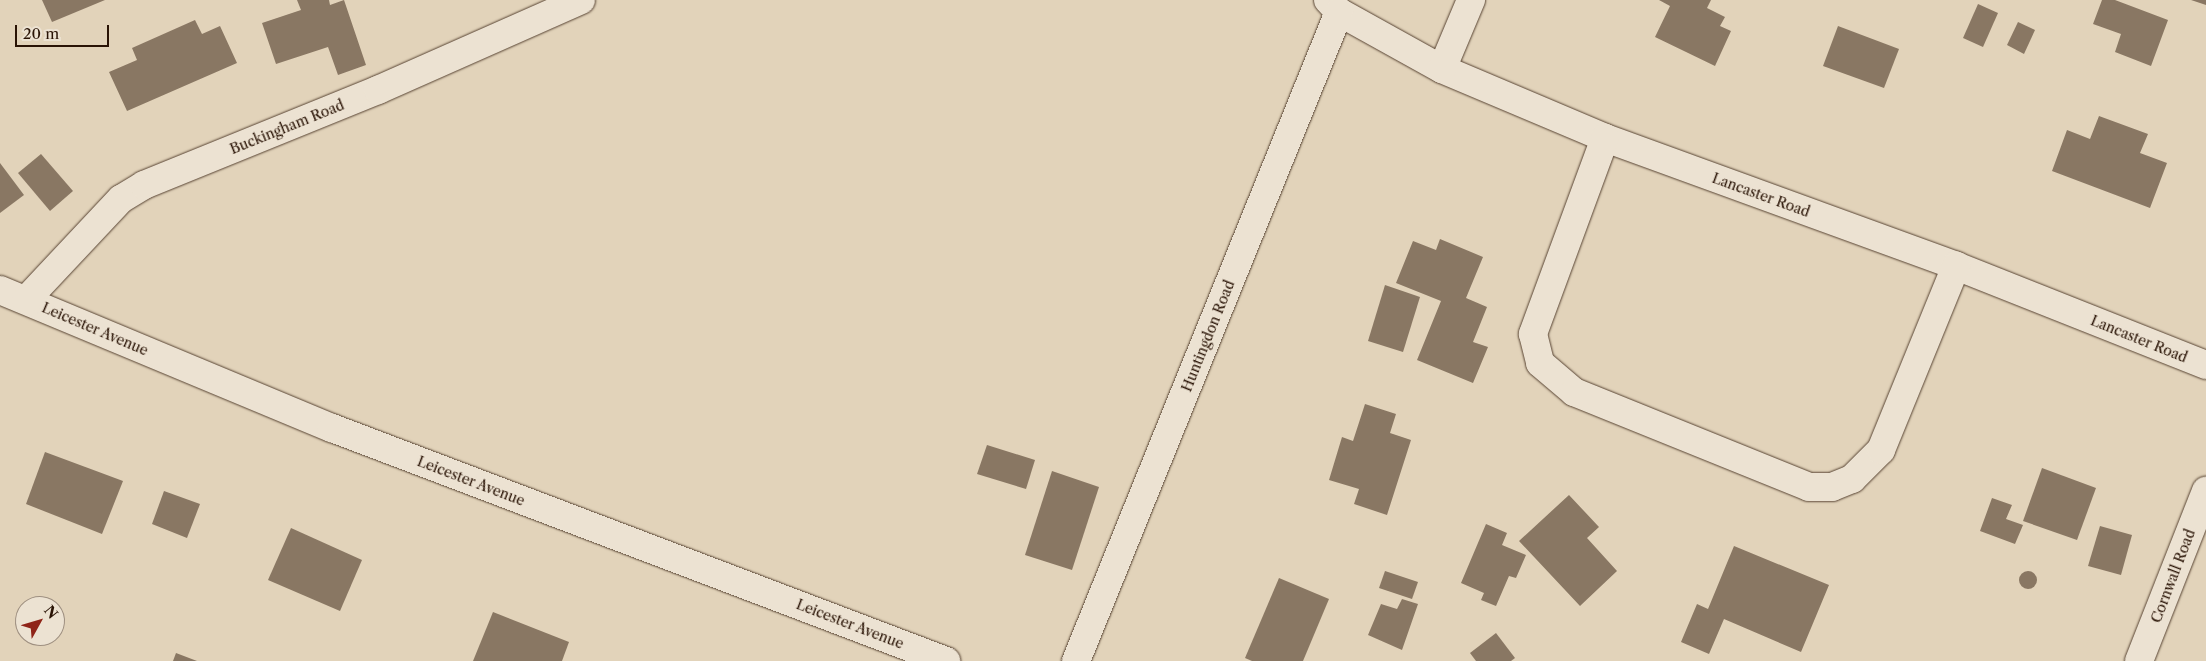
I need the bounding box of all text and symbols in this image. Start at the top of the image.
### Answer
scale bar [18,15,111,47]
text: 20 m [23,24,59,43]
street label: Buckingham Road [227,96,347,158]
street label: Lancaster Road [1710,169,1812,221]
street label: Huntingdon Road [1178,278,1238,394]
street label: Leicester Avenue [39,299,151,359]
street label: Lancaster Road [2088,312,2190,366]
street label: Leicester Avenue [414,453,528,509]
street label: Cornwall Road [2147,527,2199,625]
north arrow [15,596,65,646]
street label: Leicester Avenue [793,596,907,652]
text: N [40,602,62,623]

